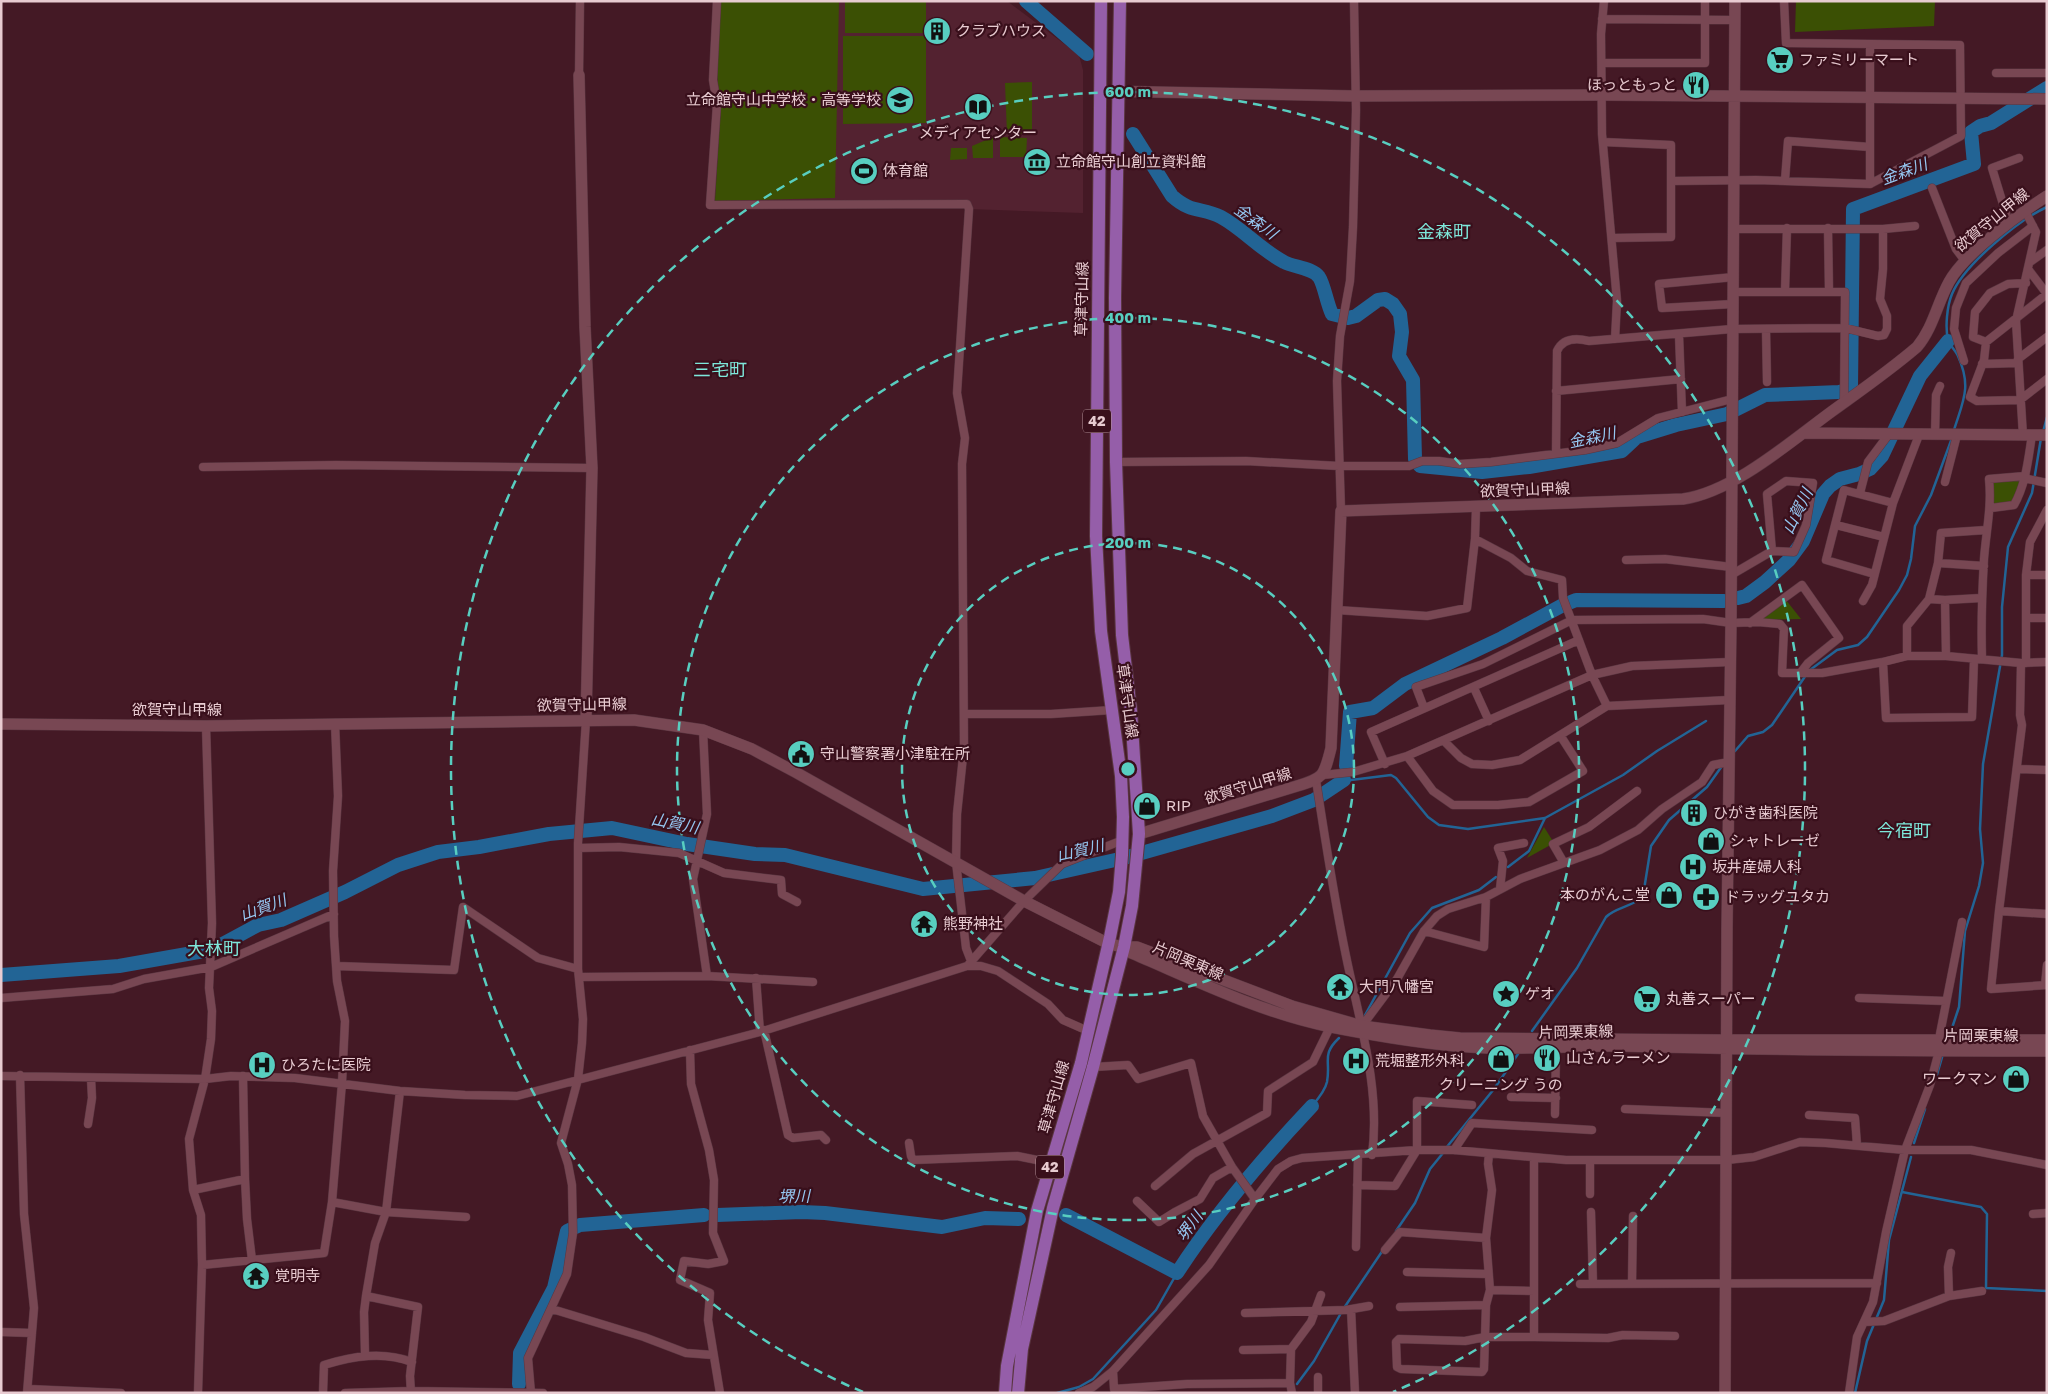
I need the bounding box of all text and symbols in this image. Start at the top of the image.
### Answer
building icon: クラブハウス [922,16,952,46]
place label: クラブハウス [956,21,1046,39]
supermarket icon: ファミリーマート [1765,45,1795,75]
place label: ファミリーマート [1799,50,1919,68]
restaurant icon: ほっともっと [1681,70,1711,100]
place label: ほっともっと [1587,75,1677,93]
text: 600 m [1105,82,1151,100]
school or university icon: 立命館守山中学校・高等学校 [885,85,915,115]
place label: 立命館守山中学校・高等学校 [686,90,881,108]
library icon: メディアセンター [963,92,993,122]
place label: メディアセンター [919,123,1037,141]
museum icon: 立命館守山創立資料館 [1022,147,1052,177]
place label: 立命館守山創立資料館 [1056,152,1206,170]
water label: 金森川 [1878,153,1932,189]
sports icon: 体育館 [849,156,879,186]
place label: 体育館 [883,161,928,179]
street label: 欲賀守山甲線 [1951,184,2032,255]
water label: 金森川 [1231,199,1283,244]
district label: 金森町 [1417,220,1471,242]
street label: 草津守山線 [1071,261,1091,337]
text: 400 m [1105,308,1151,326]
district label: 三宅町 [693,358,747,380]
road number: 42 [1083,410,1111,432]
water label: 金森川 [1566,422,1620,452]
street label: 欲賀守山甲線 [1480,478,1570,500]
water label: 山賀川 [1777,483,1817,537]
text: 200 m [1105,533,1151,551]
street label: 草津守山線 [1114,662,1142,739]
street label: 欲賀守山甲線 [537,694,627,714]
street label: 欲賀守山甲線 [132,700,222,718]
public building icon: 守山警察署小津駐在所 [786,739,816,769]
place label: 守山警察署小津駐在所 [820,744,970,762]
centre of rings [1119,760,1137,778]
street label: 欲賀守山甲線 [1202,763,1293,807]
shop icon: RIP [1132,791,1162,821]
place label: RIP [1166,796,1191,814]
building icon: ひがき歯科医院 [1679,798,1709,828]
place label: ひがき歯科医院 [1713,803,1818,821]
water label: 山賀川 [650,809,702,838]
district label: 今宿町 [1877,819,1931,841]
shop icon: シャトレーゼ [1696,826,1726,856]
place label: シャトレーゼ [1730,831,1820,849]
water label: 山賀川 [1054,834,1108,865]
hospital icon: 坂井産婦人科 [1678,852,1708,882]
place label: 坂井産婦人科 [1712,857,1802,875]
shop icon: 本のがんこ堂 [1654,880,1684,910]
pharmacy icon: ドラッグユタカ [1691,882,1721,912]
place label: 本のがんこ堂 [1560,885,1650,903]
place label: ドラッグユタカ [1725,887,1830,905]
water label: 山賀川 [237,889,291,925]
temple icon: 熊野神社 [909,909,939,939]
place label: 熊野神社 [943,914,1003,932]
district label: 大林町 [187,937,241,959]
street label: 片岡栗東線 [1150,937,1226,983]
temple icon: 大門八幡宮 [1325,972,1355,1002]
place label: 大門八幡宮 [1359,977,1434,995]
place icon: ゲオ [1491,979,1521,1009]
place label: ゲオ [1525,984,1555,1002]
supermarket icon: 丸善スーパー [1632,984,1662,1014]
place label: 丸善スーパー [1666,989,1756,1007]
street label: 片岡栗東線 [1538,1021,1614,1041]
street label: 片岡栗東線 [1943,1026,2019,1044]
restaurant icon: 山さんラーメン [1532,1043,1562,1073]
shop icon: クリーニング うの [1486,1044,1516,1074]
hospital icon: 荒堀整形外科 [1341,1046,1371,1076]
place label: 山さんラーメン [1566,1048,1670,1066]
hospital icon: ひろたに医院 [247,1050,277,1080]
place label: 荒堀整形外科 [1375,1051,1465,1069]
place label: ひろたに医院 [281,1055,371,1073]
street label: 草津守山線 [1034,1058,1072,1135]
shop icon: ワークマン [2001,1064,2031,1094]
place label: ワークマン [1922,1069,1997,1087]
place label: クリーニング うの [1439,1075,1563,1093]
road number: 42 [1036,1156,1064,1178]
water label: 堺川 [778,1186,812,1206]
water label: 堺川 [1171,1206,1208,1245]
temple icon: 覚明寺 [241,1261,271,1291]
place label: 覚明寺 [275,1266,320,1284]

